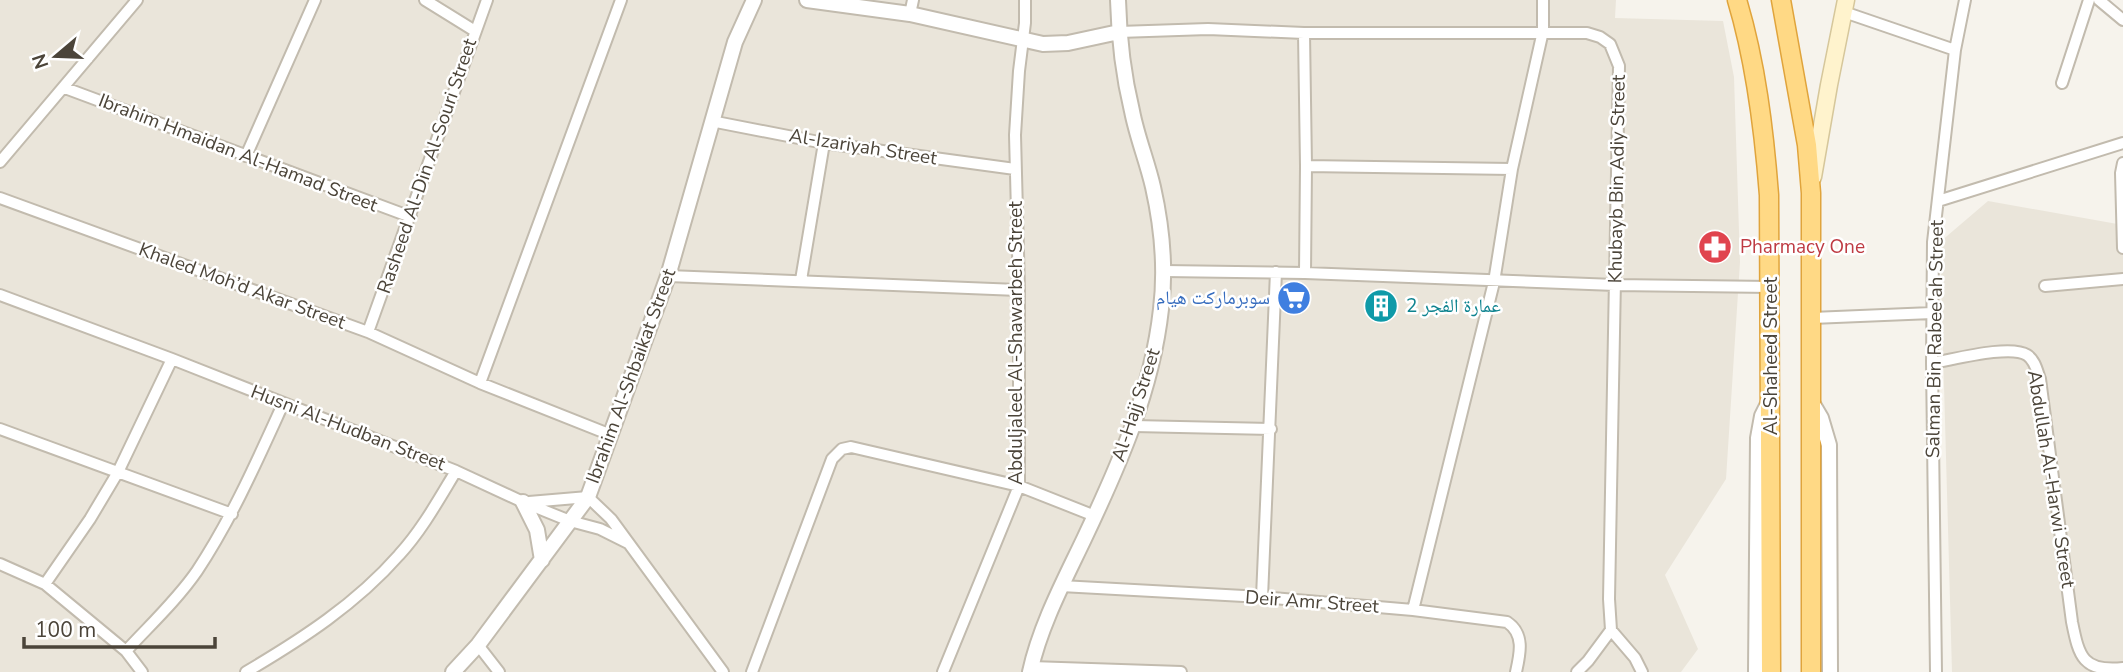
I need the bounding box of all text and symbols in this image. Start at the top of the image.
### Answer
north arrow [21,21,91,91]
street label: Rasheed Al-Din Al-Souri Street [371,35,483,297]
text: N [26,50,55,72]
street label: Khubayb Bin Adiy Street [1602,74,1632,284]
street label: Ibrahim Hmaidan Al-Hamad Street [95,88,382,219]
street label: Al-Izariyah Street [787,122,939,172]
street label: Abduljaleel Al-Shawarbeh Street [1003,201,1029,485]
street label: Salman Bin Rabee'ah Street [1920,219,1950,458]
pharmacy icon: Pharmacy One [1696,228,1734,266]
place label: Pharmacy One [1740,234,1865,260]
street label: Khaled Moh’d Akar Street [135,237,349,336]
street label: Ibrahim Al-Shbaikat Street [580,265,682,487]
street label: Al-Shaheed Street [1758,276,1784,435]
supermarket icon: سوبرماركت هيام [1275,279,1313,317]
place label: سوبرماركت هيام [1156,285,1270,311]
building icon: عمارة الفجر 2 [1362,287,1400,325]
place label: عمارة الفجر 2 [1406,293,1501,319]
street label: Al-Hajj Street [1105,345,1167,465]
street label: Abdullah Al-Harwi Street [2021,368,2081,590]
street label: Husni Al-Hudban Street [247,379,449,477]
street label: Deir Amr Street [1244,584,1380,620]
scale bar [24,606,215,650]
text: 100 m [35,616,96,644]

